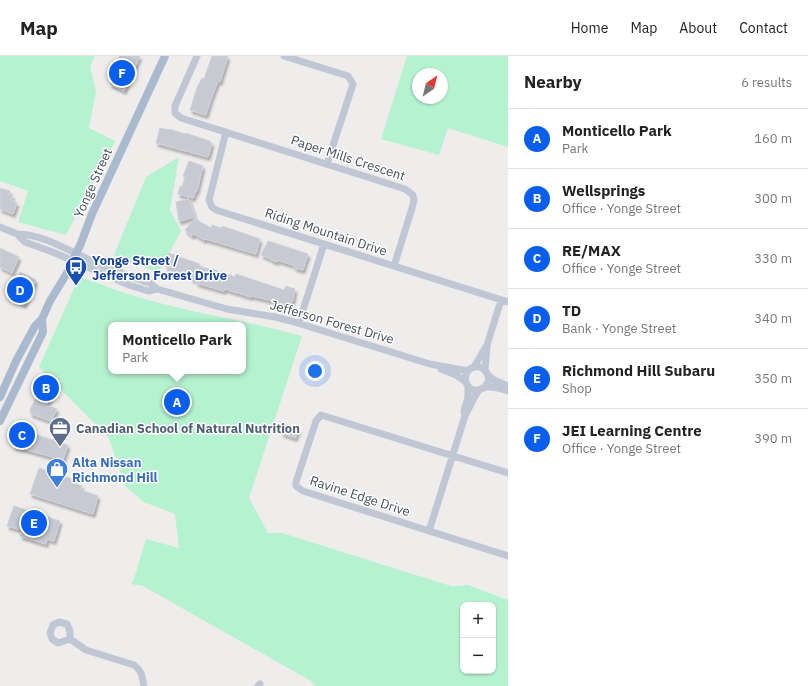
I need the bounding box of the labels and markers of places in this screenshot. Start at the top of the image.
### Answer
pin: F [109,58,135,88]
place label: Yonge Street / Jefferson Forest Drive [92,252,227,284]
bus stop icon: Yonge Street / Jefferson Forest Drive [63,254,89,287]
pin: D [7,275,33,305]
pin: B [33,373,59,403]
pin: A [164,387,190,417]
office icon: Canadian School of Natural Nutrition [47,415,73,448]
pin: C [9,420,35,450]
place label: Canadian School of Natural Nutrition [76,420,300,437]
place label: Alta Nissan Richmond Hill [72,454,158,486]
shop icon: Alta Nissan Richmond Hill [44,456,70,489]
pin: E [21,508,47,538]

